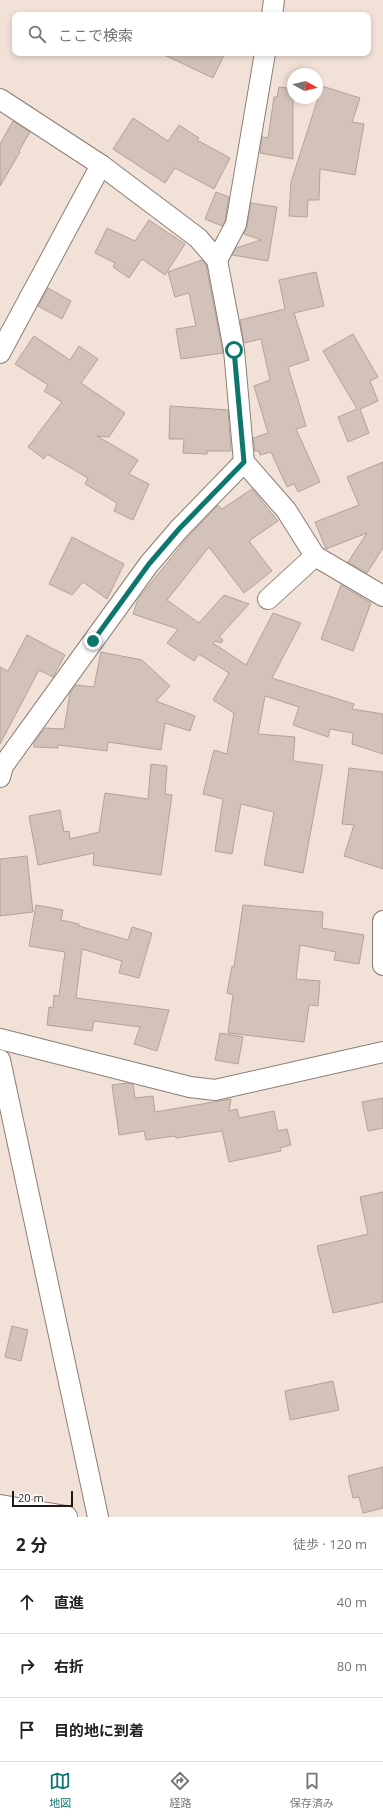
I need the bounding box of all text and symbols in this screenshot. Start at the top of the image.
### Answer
search box [12,12,371,56]
icon: search [26,23,48,45]
text: ここで検索 [58,25,133,45]
north arrow [287,68,323,104]
route start [225,341,243,359]
route end [84,632,102,650]
scale bar [12,1489,73,1508]
text: 20 m [18,1490,44,1505]
text: 2 分 [16,1533,47,1556]
text: 徒歩 · 120 m [293,1535,367,1553]
icon: ahead [16,1591,38,1613]
text: 直進 [54,1592,84,1612]
text: 40 m [337,1593,367,1611]
icon: right [16,1655,38,1677]
text: 右折 [54,1656,84,1676]
text: 80 m [337,1657,367,1675]
icon: arrive [16,1719,38,1741]
text: 目的地に到着 [54,1720,144,1740]
tab: 地図 [49,1770,71,1810]
tab: 経路 [169,1770,191,1810]
tab: 保存済み [290,1770,334,1810]

